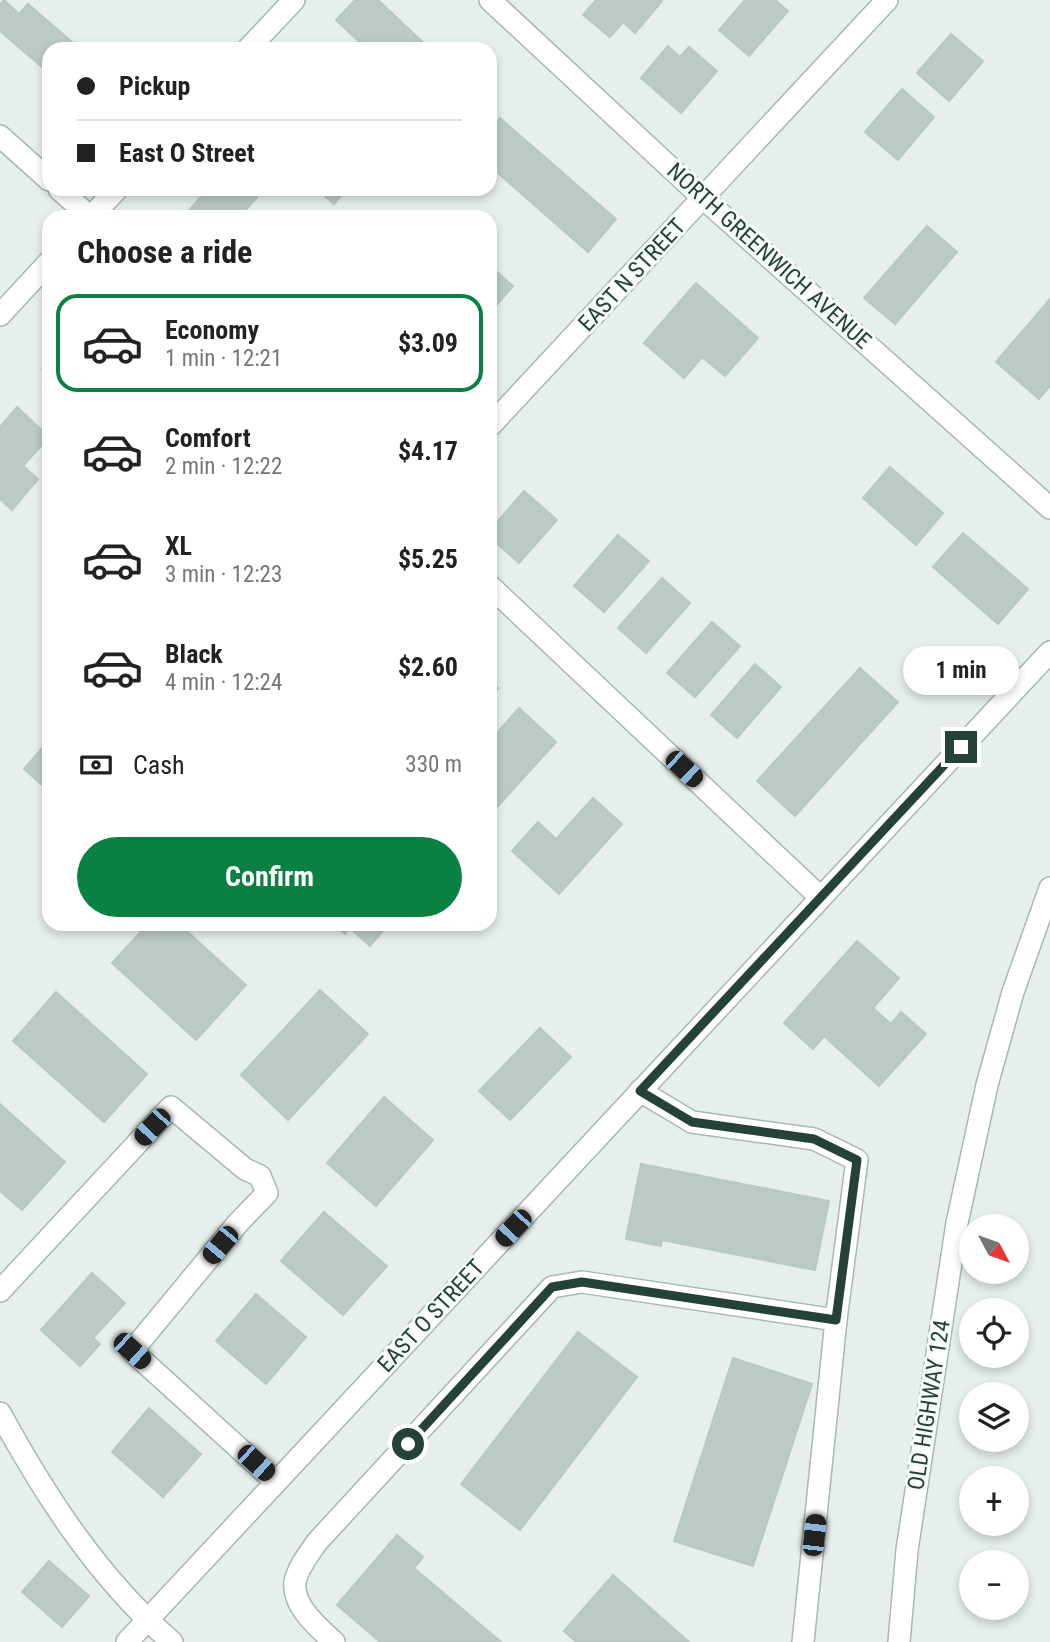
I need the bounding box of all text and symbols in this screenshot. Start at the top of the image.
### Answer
text: Pickup [119,71,190,101]
text: East O Street [119,138,255,168]
street label: NORTH GREENWICH AVENUE [662,157,876,355]
street label: EAST N STREET [573,213,691,337]
text: Choose a ride [77,233,252,271]
icon: car [81,312,144,375]
text: Economy [165,315,259,345]
text: $3.09 [398,328,458,358]
text: 1 min · 12:21 [165,345,282,372]
icon: car [81,420,144,483]
text: Comfort [165,423,251,453]
text: $4.17 [398,436,458,466]
text: 2 min · 12:22 [165,453,282,480]
icon: car [81,528,144,591]
text: XL [165,531,192,561]
text: $5.25 [398,544,458,574]
text: 3 min · 12:23 [165,561,282,588]
icon: car [81,636,144,699]
text: Black [165,639,223,669]
callout: 1 min [903,646,1019,694]
text: $2.60 [398,652,458,682]
text: 1 min [935,657,987,684]
text: 4 min · 12:24 [165,669,282,696]
route end [945,731,977,763]
icon: cash [77,746,115,784]
car [662,747,707,791]
text: Cash [133,750,185,780]
text: 330 m [405,751,462,778]
button: Confirm [77,837,462,917]
car [130,1104,175,1150]
car [491,1205,536,1251]
north arrow [959,1214,1029,1284]
map controls [959,1214,1029,1620]
car [199,1222,242,1268]
street label: EAST O STREET [372,1254,490,1378]
button: locate [959,1298,1029,1368]
street label: OLD HIGHWAY 124 [902,1318,956,1492]
car [110,1329,155,1373]
button: layers [959,1382,1029,1452]
route start [392,1428,424,1460]
car [234,1441,279,1485]
button: + [959,1466,1029,1536]
car [802,1513,827,1557]
button: − [959,1550,1029,1620]

